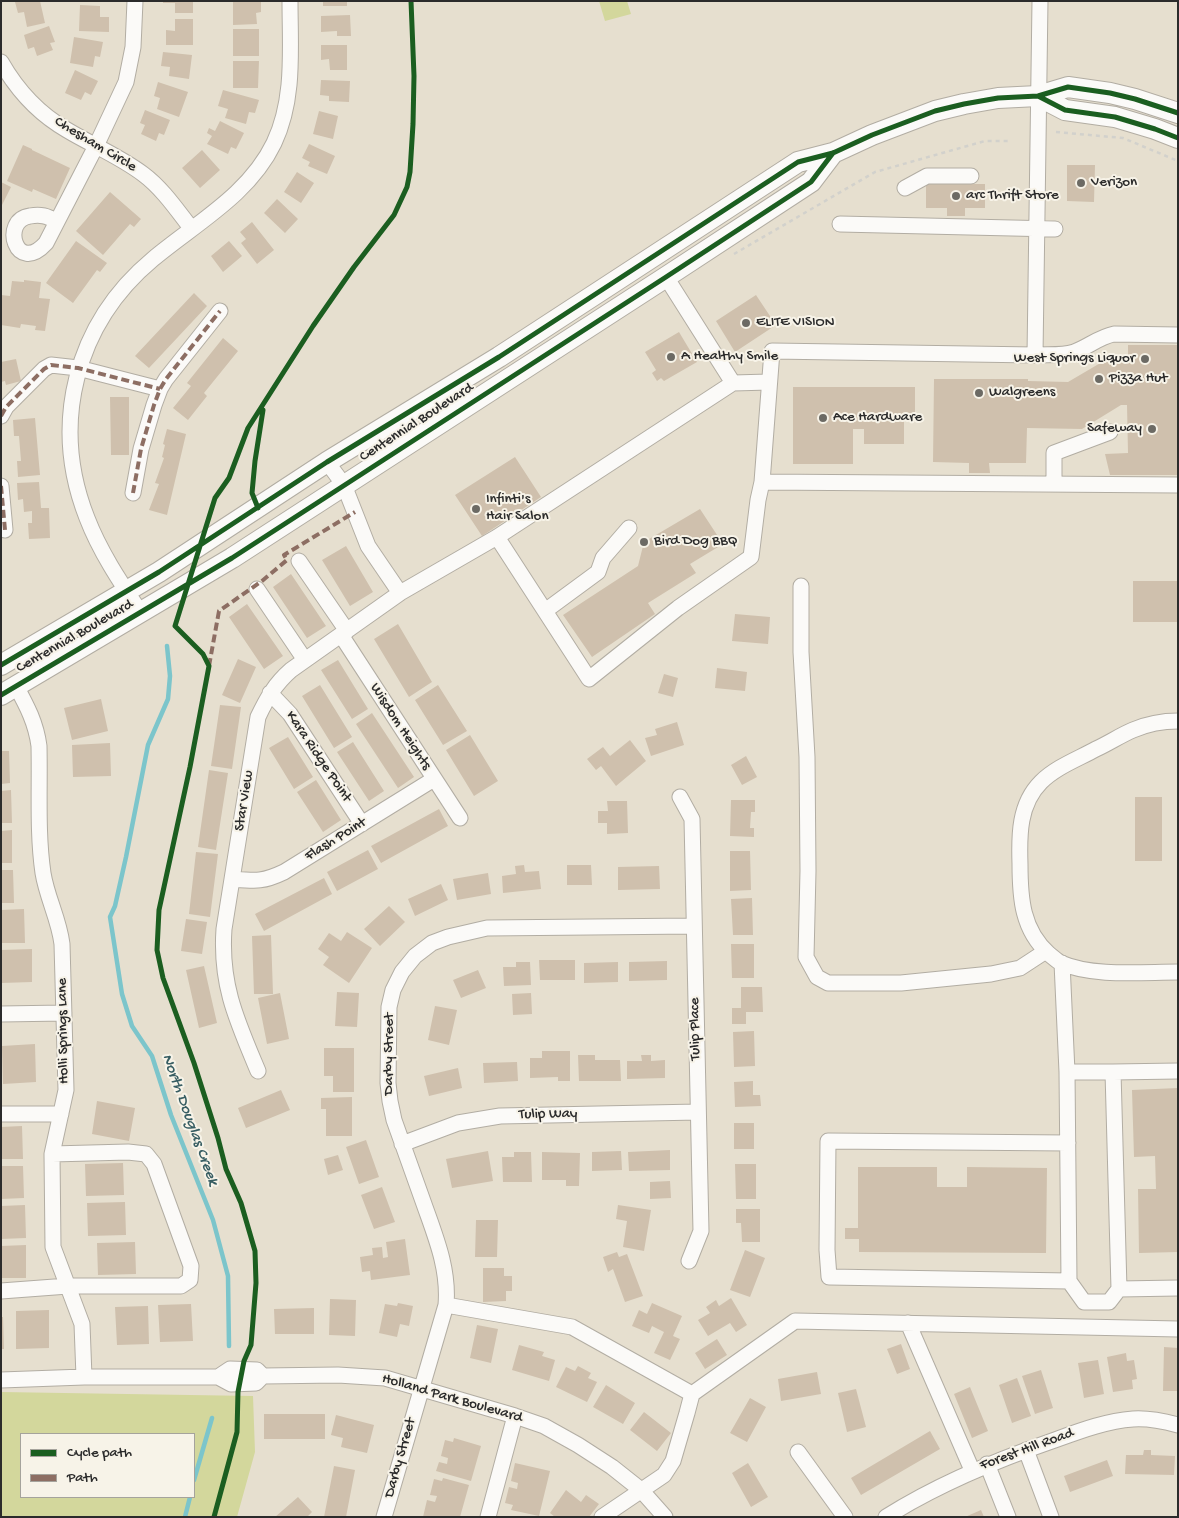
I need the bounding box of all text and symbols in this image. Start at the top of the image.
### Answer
street label: Chesham Circle [51,113,139,177]
place label: Verizon [1091,174,1137,192]
marker: Verizon [1075,177,1087,189]
place label: arc Thrift Store [966,187,1059,205]
marker: arc Thrift Store [950,190,962,202]
place label: ELITE VISION [756,314,834,332]
marker: ELITE VISION [740,317,752,329]
place label: A Healthy Smile [681,348,778,366]
place label: West Springs Liquor [1014,350,1135,368]
marker: A Healthy Smile [665,351,677,363]
marker: West Springs Liquor [1139,353,1151,365]
place label: Pizza Hut [1109,370,1167,388]
marker: Pizza Hut [1093,373,1105,385]
street label: Centennial Boulevard [357,379,477,467]
place label: Walgreens [989,384,1055,402]
marker: Walgreens [973,387,985,399]
place label: Ace Hardware [833,409,922,427]
marker: Ace Hardware [817,412,829,424]
place label: Safeway [1087,420,1142,438]
marker: Safeway [1146,423,1158,435]
place label: Infinti's Hair Salon [486,491,549,526]
marker: Infinti's Hair Salon [470,503,482,515]
place label: Bird Dog BBQ [654,533,738,551]
marker: Bird Dog BBQ [638,536,650,548]
street label: Centennial Boulevard [13,596,137,678]
street label: Wisdom Heights [365,680,435,774]
street label: Kara Ridge Point [281,708,355,806]
street label: Star View [231,769,259,833]
street label: Flash Point [302,814,370,866]
street label: Holli Springs Lane [54,978,74,1084]
street label: Tulip Place [686,997,706,1061]
street label: Darby Street [381,1013,399,1095]
water label: North Douglas Creek [156,1052,222,1188]
street label: Tulip Way [518,1105,578,1125]
street label: Holland Park Boulevard [380,1370,524,1428]
street label: Darby Street [381,1416,421,1500]
street label: Forest Hill Road [978,1425,1076,1475]
legend [20,1433,195,1498]
text: Cycle path [67,1444,132,1462]
text: Path [67,1469,98,1487]

